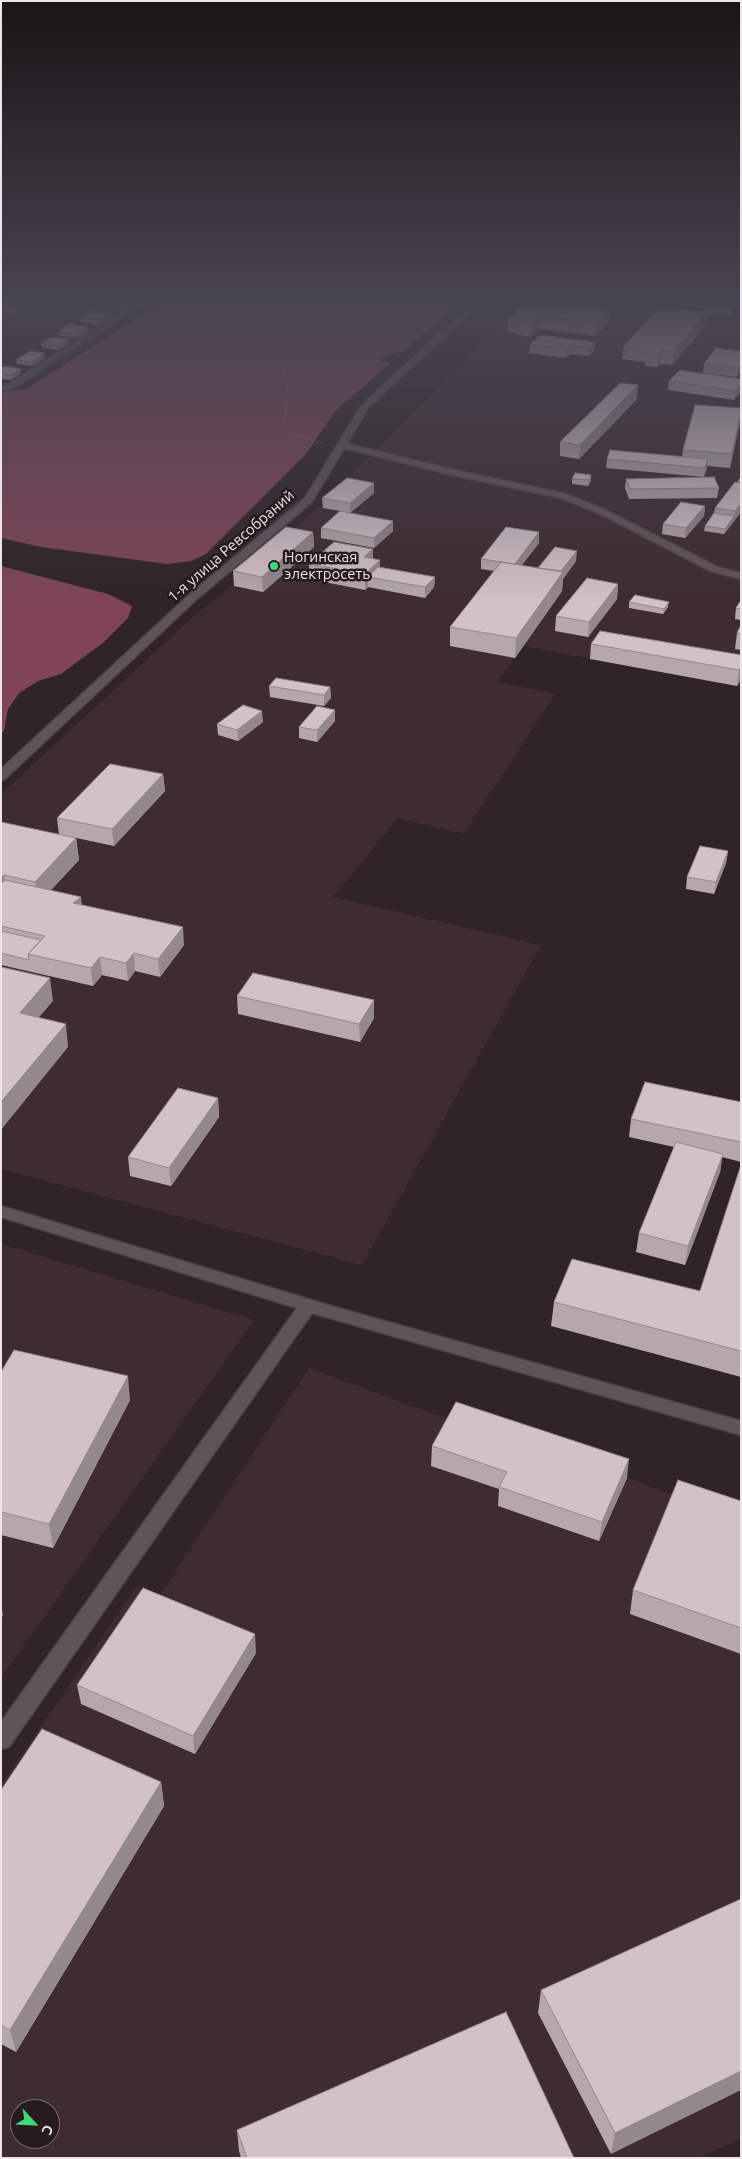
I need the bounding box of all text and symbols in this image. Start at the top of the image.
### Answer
street label: 1-я улица Ревсобраний [164,486,298,606]
place label: Ногинская электросеть [284,548,370,583]
marker: Ногинская электросеть [268,560,280,572]
north arrow [10,2099,60,2149]
text: С [39,2122,57,2137]

